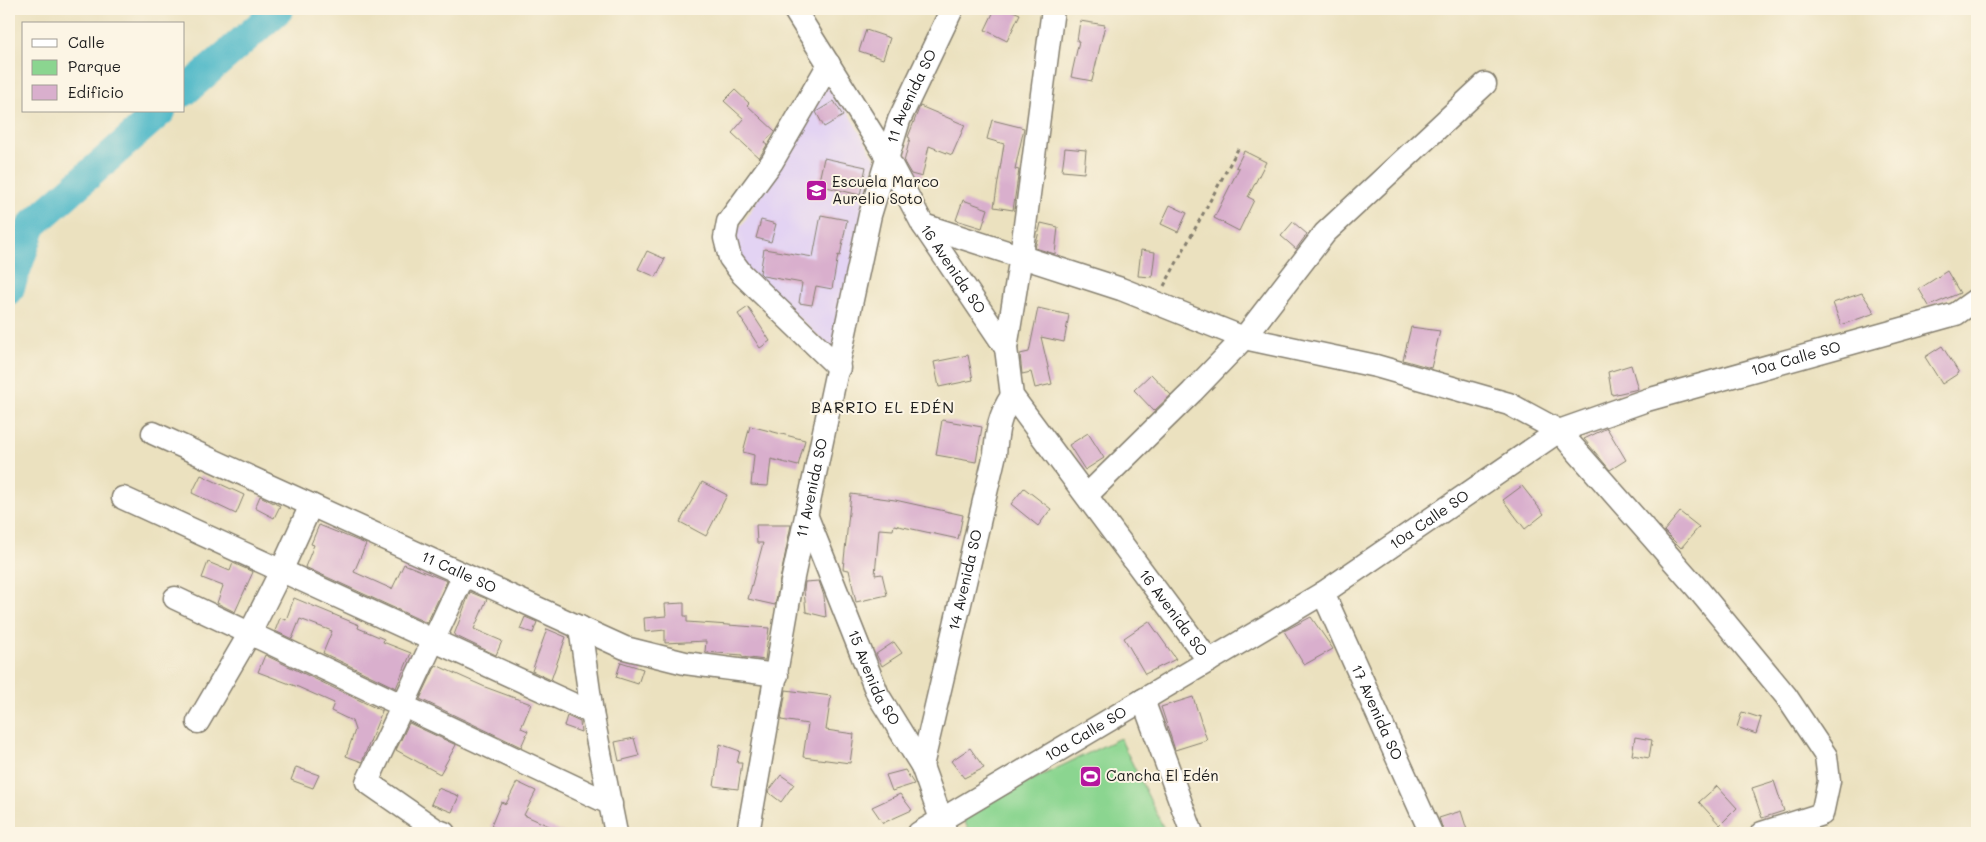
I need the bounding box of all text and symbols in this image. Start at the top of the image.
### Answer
legend [22,22,185,112]
text: Calle [68,32,105,52]
street label: 11 Avenida SO [881,45,940,146]
text: Parque [68,56,121,76]
text: Edificio [68,82,124,102]
place label: Escuela Marco Aurelio Soto [832,171,939,208]
school or university icon: Escuela Marco Aurelio Soto [804,179,828,203]
street label: 16 Avenida SO [916,220,991,317]
street label: 10a Calle SO [1749,336,1843,380]
district label: BARRIO EL EDÉN [811,396,955,417]
street label: 11 Avenida SO [791,436,831,539]
street label: 10a Calle SO [1385,485,1473,553]
street label: 14 Avenida SO [943,527,986,632]
street label: 11 Calle SO [418,546,500,597]
street label: 16 Avenida SO [1135,565,1213,660]
street label: 15 Avenida SO [844,627,905,729]
street label: 17 Avenida SO [1347,661,1408,763]
street label: 10a Calle SO [1041,701,1130,765]
sports icon: Cancha El Edén [1078,764,1102,788]
place label: Cancha El Edén [1106,765,1219,785]

